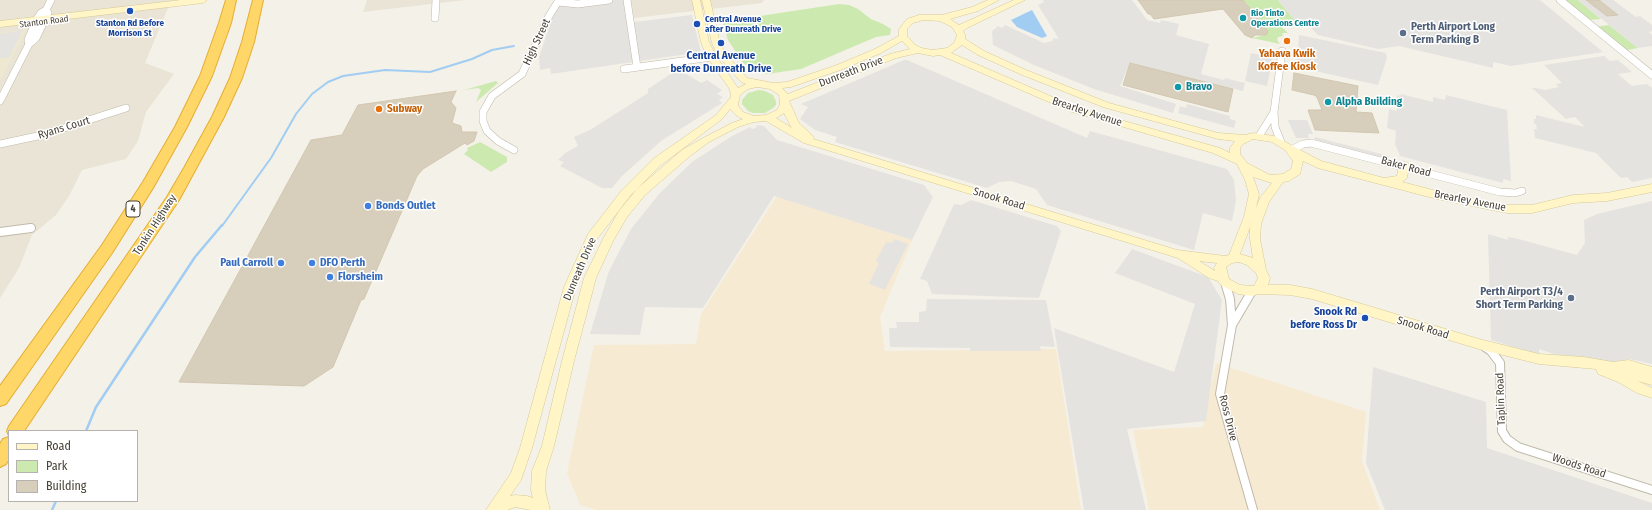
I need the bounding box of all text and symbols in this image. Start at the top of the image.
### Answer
marker: Stanton Rd Before Morrison St [125,6,135,16]
place label: Rio Tinto Operations Centre [1251,8,1319,29]
marker: Rio Tinto Operations Centre [1238,13,1248,23]
street label: Stanton Road [19,14,69,30]
place label: Central Avenue after Dunreath Drive [705,14,781,35]
street label: High Street [520,17,554,67]
place label: Stanton Rd Before Morrison St [96,18,164,39]
marker: Central Avenue after Dunreath Drive [692,19,702,29]
place label: Perth Airport Long Term Parking B [1411,20,1495,46]
marker: Perth Airport Long Term Parking B [1398,28,1408,38]
marker: Yahava Kwik Koffee Kiosk [1282,36,1292,46]
marker: Central Avenue before Dunreath Drive [716,38,726,48]
place label: Yahava Kwik Koffee Kiosk [1258,47,1316,73]
place label: Central Avenue before Dunreath Drive [670,49,772,75]
street label: Dunreath Drive [817,54,885,90]
place label: Bravo [1186,80,1212,94]
marker: Bravo [1173,82,1183,92]
street label: Brearley Avenue [1050,94,1124,130]
place label: Alpha Building [1336,95,1402,109]
marker: Alpha Building [1323,97,1333,107]
place label: Subway [387,102,422,116]
marker: Subway [374,104,384,114]
street label: Ryans Court [36,114,92,142]
street label: Baker Road [1380,154,1432,180]
street label: Snook Road [972,185,1026,213]
street label: Brearley Avenue [1433,188,1507,214]
street label: Tonkin Highway [130,192,180,258]
place label: Bonds Outlet [376,199,436,213]
road number: 4 [126,201,140,217]
marker: Bonds Outlet [363,201,373,211]
street label: Dunreath Drive [561,235,599,303]
place label: Paul Carroll [220,256,273,270]
place label: DFO Perth [320,256,365,270]
marker: Paul Carroll [276,258,286,268]
marker: DFO Perth [307,258,317,268]
place label: Florsheim [338,270,383,284]
marker: Florsheim [325,272,335,282]
place label: Perth Airport T3/4 Short Term Parking [1476,285,1563,311]
marker: Perth Airport T3/4 Short Term Parking [1566,293,1576,303]
place label: Snook Rd before Ross Dr [1290,305,1357,331]
marker: Snook Rd before Ross Dr [1360,313,1370,323]
street label: Snook Road [1396,314,1450,342]
street label: Taplin Road [1493,372,1509,426]
street label: Ross Drive [1216,394,1240,442]
legend [8,430,138,502]
text: Road [46,439,71,453]
street label: Woods Road [1550,451,1608,481]
text: Park [46,459,67,473]
text: Building [46,479,86,493]

